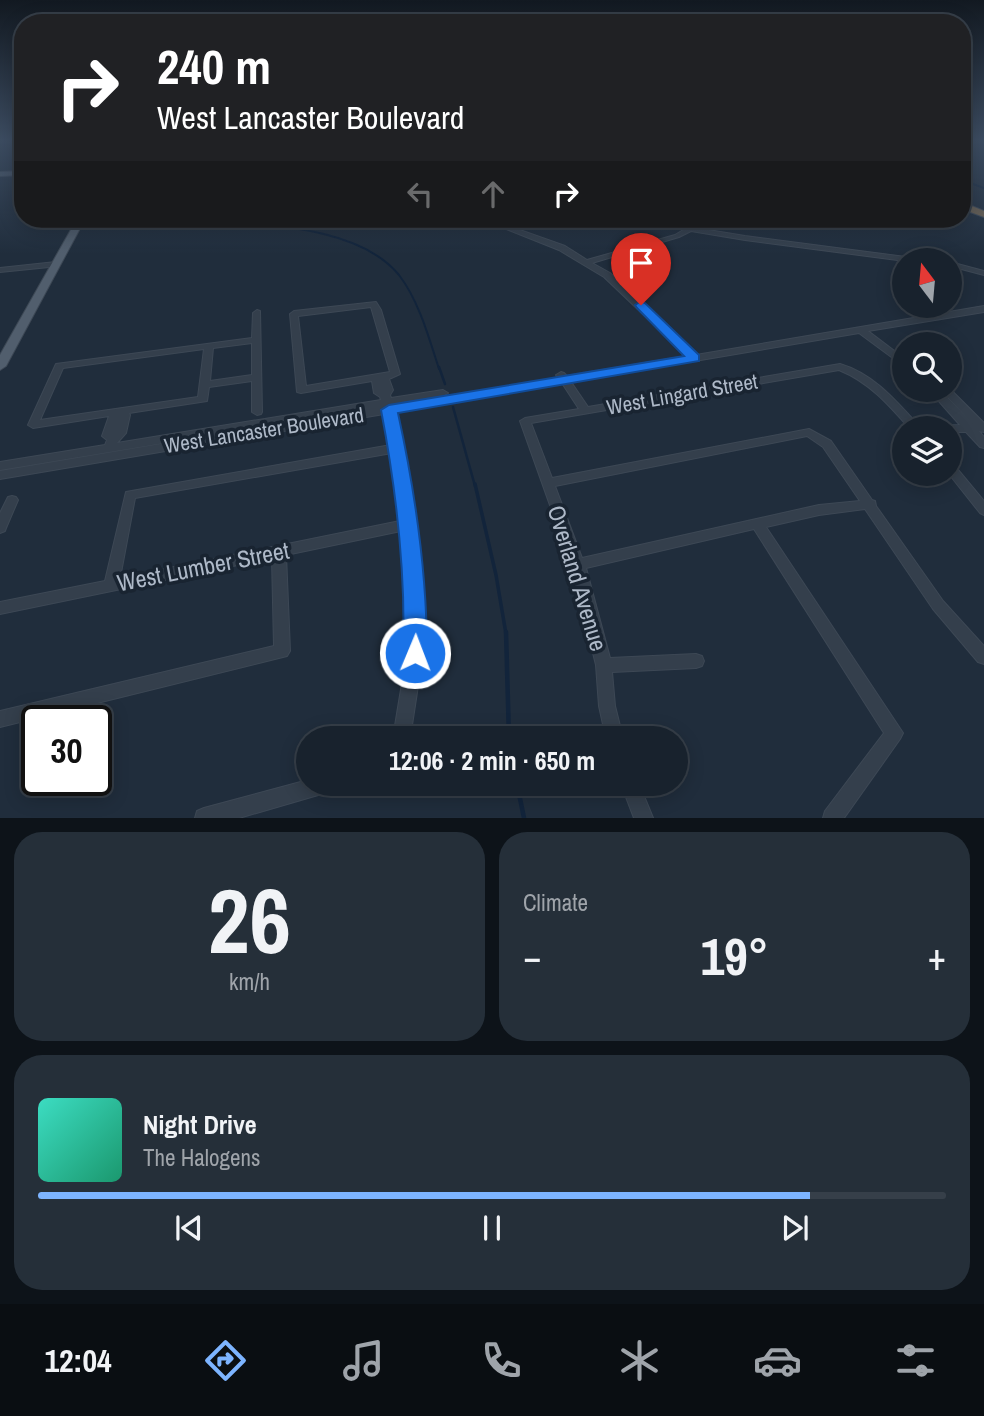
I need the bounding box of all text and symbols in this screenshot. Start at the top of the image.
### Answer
text: 240 m [157,33,271,99]
icon: right [42,42,133,133]
text: West Lancaster Boulevard [157,96,464,139]
icon: left [401,175,439,213]
icon: ahead [474,175,512,213]
icon: right [547,175,585,213]
pin [611,233,671,305]
icon: arrive [622,244,660,282]
north arrow [892,248,962,318]
map controls [892,248,962,486]
button: search [892,332,962,402]
street label: West Lingard Street [604,366,760,422]
street label: West Lancaster Boulevard [162,400,366,460]
button: layers [892,416,962,486]
street label: Overland Avenue [541,501,615,655]
street label: West Lumber Street [114,534,292,598]
position arrow [378,616,452,690]
speed limit sign: 30 [21,705,112,796]
text: 12:06 · 2 min · 650 m [389,743,595,778]
text: 26 [208,859,291,981]
text: Climate [523,887,588,918]
text: 19° [700,921,769,991]
text: − [523,931,541,982]
text: + [928,931,946,982]
text: km/h [229,966,270,997]
text: Night Drive [143,1107,257,1142]
text: The Halogens [143,1142,260,1173]
icon: previous [170,1209,208,1247]
icon: pause [473,1209,511,1247]
icon: next [776,1209,814,1247]
icon: directions [201,1336,250,1385]
icon: music [339,1336,388,1385]
icon: phone [477,1336,526,1385]
icon: climate [615,1336,664,1385]
icon: car [753,1336,802,1385]
icon: filters [891,1336,940,1385]
text: 12:04 [44,1339,112,1382]

